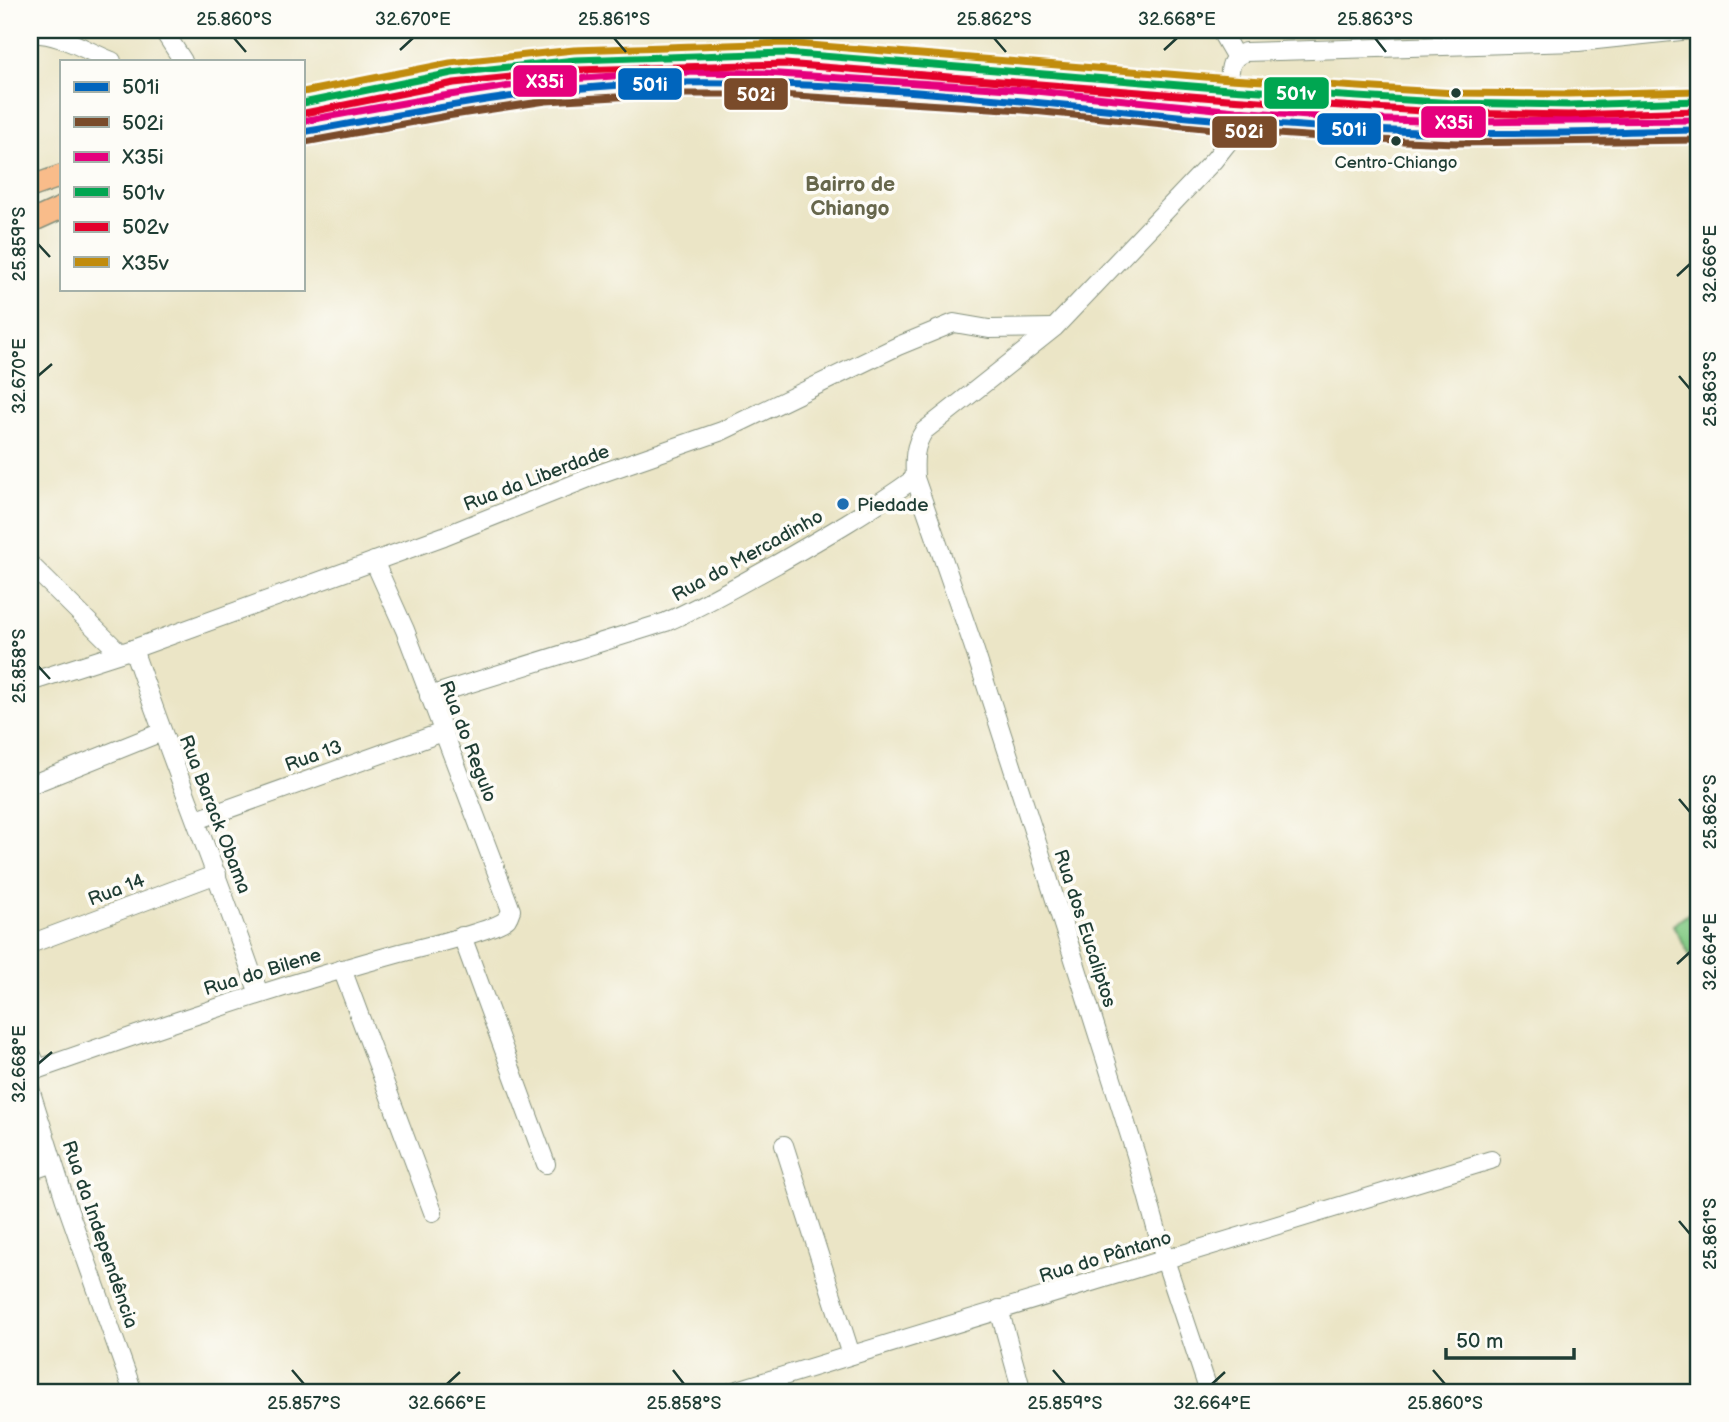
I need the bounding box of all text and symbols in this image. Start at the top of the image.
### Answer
text: 25.860°S [196,9,272,30]
text: 32.670°E [375,9,451,30]
text: 25.861°S [578,9,650,30]
text: 25.862°S [956,9,1032,30]
text: 32.668°E [1138,9,1216,30]
text: 25.863°S [1337,9,1413,30]
legend [60,60,304,290]
line badge: X35i [512,64,578,98]
line badge: 501i [617,67,683,101]
text: X35i [526,71,564,94]
text: 501i [632,74,668,97]
text: 501i [122,75,159,100]
line badge: 501v [1263,76,1330,110]
line badge: 502i [723,77,789,111]
text: 501v [1276,83,1316,106]
text: 502i [737,84,775,107]
unlabelled marker [1449,86,1463,100]
line badge: X35i [1420,105,1487,139]
text: 502i [122,111,164,136]
line badge: 501i [1316,112,1382,146]
text: X35i [1435,112,1473,135]
line badge: 502i [1211,115,1278,149]
text: 501i [1331,119,1367,142]
text: 502i [1225,121,1263,144]
marker: Centro-Chiango [1389,134,1403,148]
text: X35i [121,145,164,170]
place label: Centro-Chiango [1335,153,1457,173]
district label: Bairro de Chiango [805,172,895,221]
text: 501v [122,181,166,206]
text: 25.859°S [9,206,30,281]
text: 502v [122,215,170,240]
text: 32.666°E [1700,225,1721,303]
text: X35v [121,251,170,276]
text: 32.670°E [9,338,30,414]
text: 25.863°S [1700,351,1721,427]
street label: Rua da Liberdade [460,440,613,517]
place label: Piedade [857,494,928,517]
marker: Piedade [835,496,851,512]
street label: Rua do Mercadinho [668,505,827,607]
text: 25.858°S [9,628,30,703]
street label: Rua do Regulo [434,678,501,805]
street label: Rua Barack Obama [174,732,255,897]
street label: Rua 13 [282,736,345,777]
text: 25.862°S [1700,774,1721,850]
street label: Rua dos Eucaliptos [1048,847,1121,1010]
street label: Rua 14 [85,869,149,912]
text: 32.664°E [1700,913,1721,991]
street label: Rua do Bilene [201,944,324,1001]
text: 32.668°E [9,1025,30,1103]
street label: Rua da Independência [57,1138,143,1331]
text: 25.861°S [1700,1198,1721,1270]
street label: Rua do Pântano [1037,1226,1174,1288]
scale bar [1446,1317,1573,1361]
text: 50 m [1456,1329,1503,1354]
text: 25.857°S [267,1393,341,1414]
text: 32.666°E [408,1393,486,1414]
text: 25.858°S [647,1393,722,1414]
text: 25.859°S [1028,1393,1103,1414]
text: 32.664°E [1173,1393,1251,1414]
text: 25.860°S [1407,1393,1483,1414]

